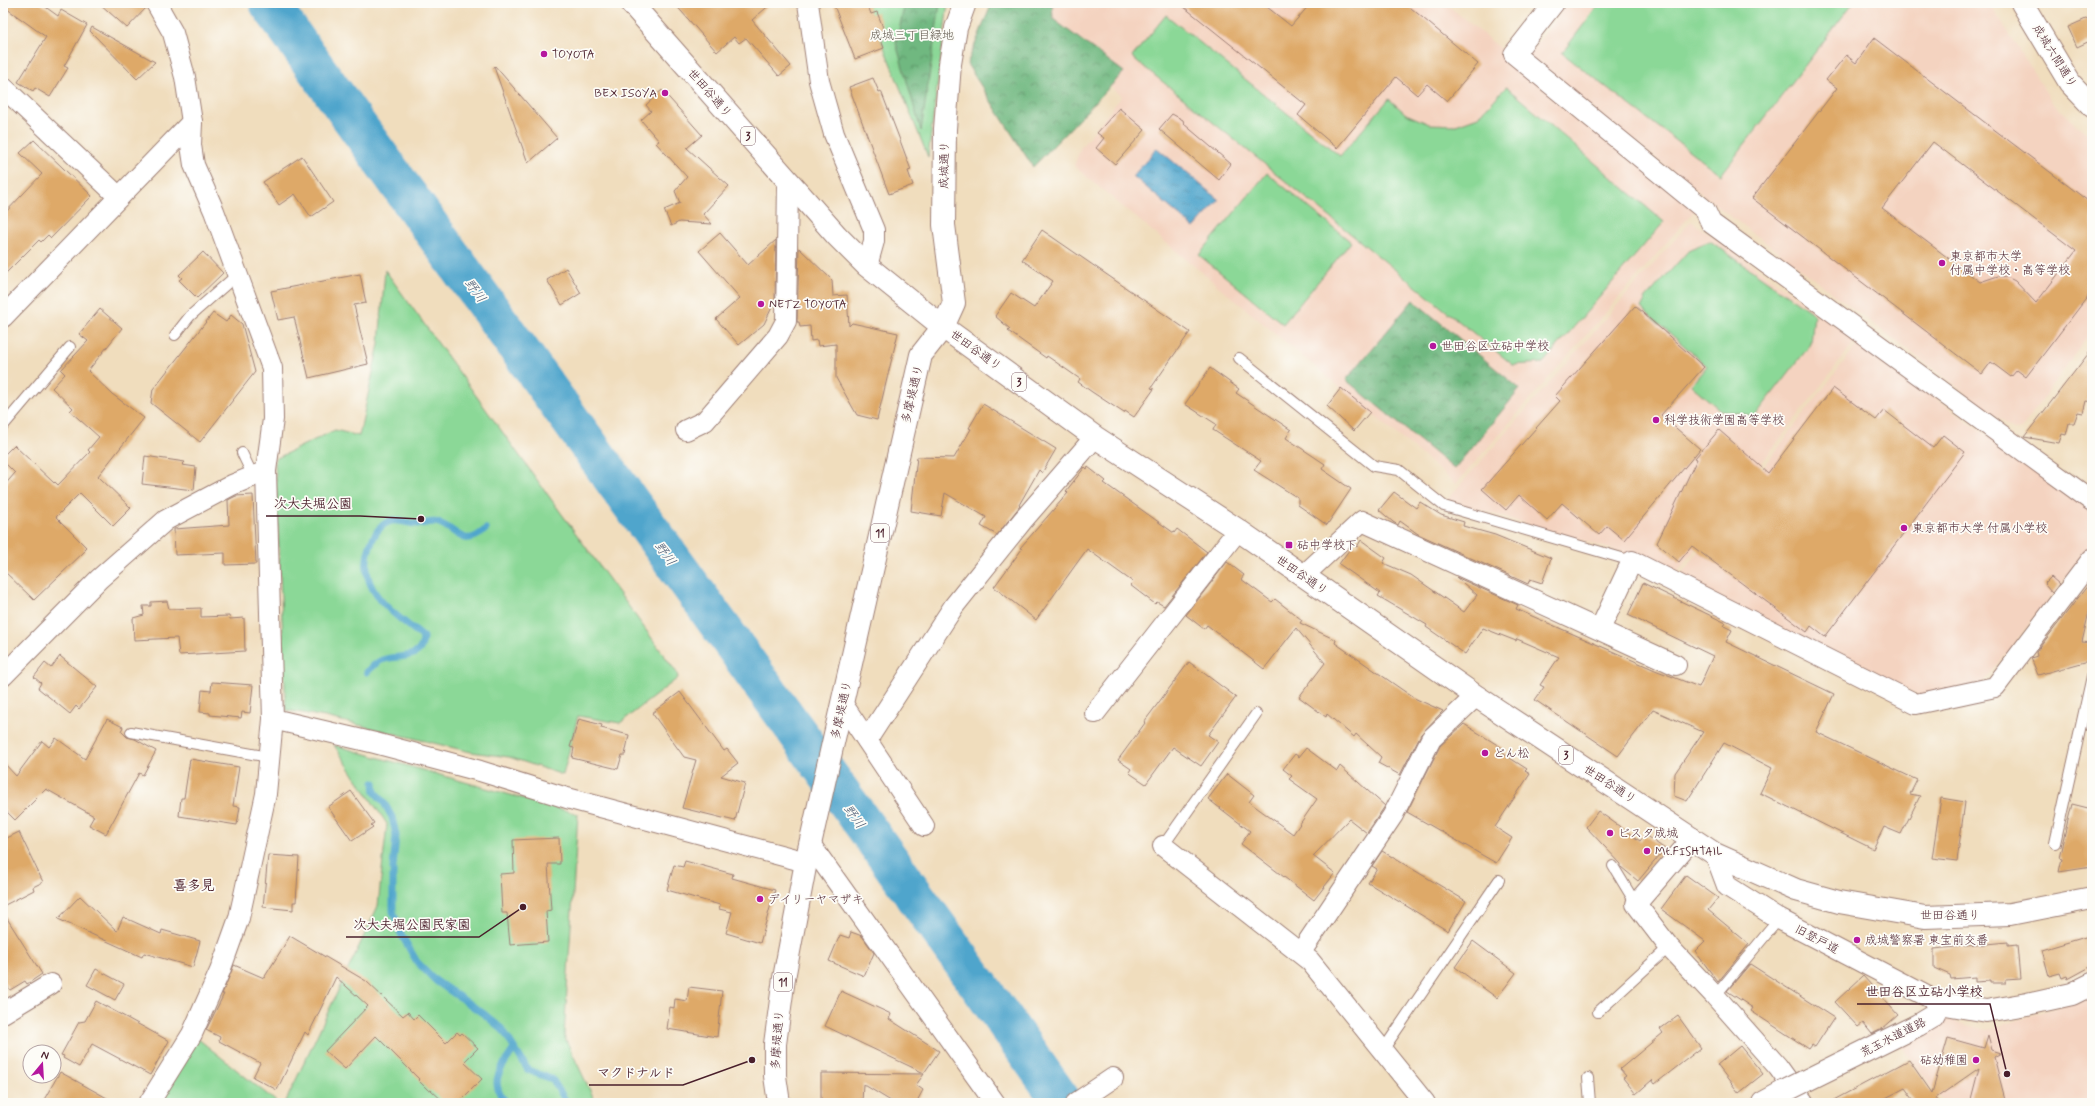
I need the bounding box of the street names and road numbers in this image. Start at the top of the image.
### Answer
street label: 成城六間通り [2028,22,2080,91]
street label: 世田谷通り [684,66,735,122]
road number: 3 [741,127,755,145]
street label: 成城通り [937,141,953,189]
street label: 世田谷通り [946,327,1004,375]
street label: 多摩堤通り [898,363,928,425]
road number: 3 [1012,373,1026,391]
road number: 11 [871,524,889,542]
street label: 世田谷通り [1272,552,1331,600]
street label: 多摩堤通り [828,679,856,741]
road number: 3 [1559,746,1573,764]
street label: 世田谷通り [1580,762,1639,808]
street label: 世田谷通り [1920,908,1980,924]
street label: 旧登戸道 [1792,922,1841,958]
road number: 11 [774,973,792,991]
street label: 多摩堤通り [768,1010,788,1071]
street label: 荒玉水道道路 [1858,1014,1929,1061]

